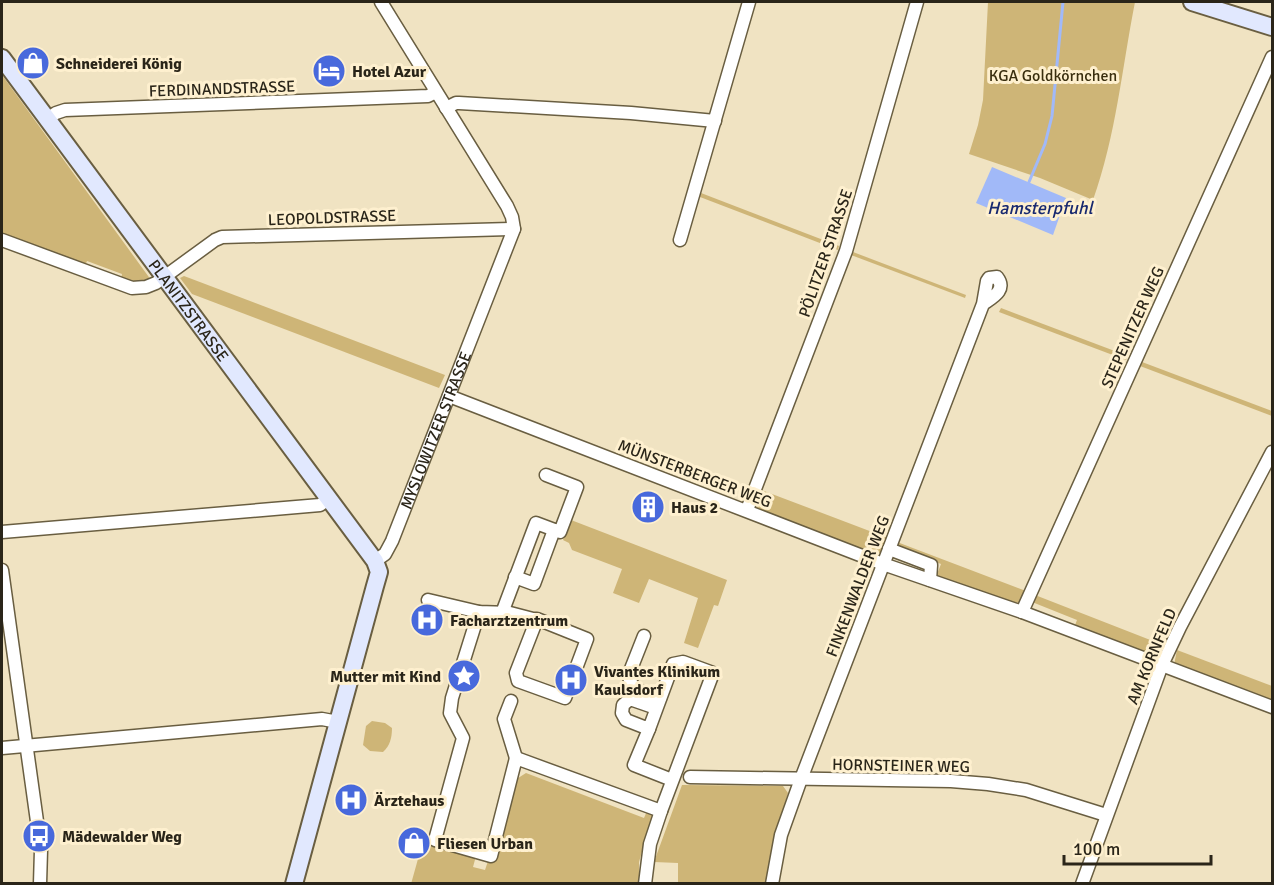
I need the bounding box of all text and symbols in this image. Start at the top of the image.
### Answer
shop icon: Schneiderei König [15,45,51,81]
hotel icon: Hotel Azur [311,53,347,89]
place label: Schneiderei König [56,54,182,74]
place label: Hotel Azur [352,62,427,82]
park label: KGA Goldkörnchen [989,66,1117,86]
street label: FERDINANDSTRASSE [148,76,296,102]
street label: PÖLITZER STRASSE [795,187,857,320]
water label: Hamsterpfuhl [987,197,1095,219]
street label: LEOPOLDSTRASSE [268,206,397,230]
street label: PLANITZSTRASSE [144,256,233,366]
street label: STEPENITZER WEG [1097,264,1169,391]
street label: MYSLOWITZER STRASSE [396,349,476,512]
street label: MÜNSTERBERGER WEG [615,435,774,512]
building icon: Haus 2 [630,489,666,525]
place label: Haus 2 [671,498,718,518]
street label: FINKENWALDER WEG [822,513,894,660]
hospital icon: Facharztzentrum [409,602,445,638]
street label: AM KORNFELD [1123,605,1181,708]
place label: Facharztzentrum [450,611,568,631]
place icon: Mutter mit Kind [446,658,482,694]
hospital icon: Vivantes Klinikum Kaulsdorf [553,662,589,698]
place label: Vivantes Klinikum Kaulsdorf [594,662,720,700]
place label: Mutter mit Kind [330,667,441,687]
street label: HORNSTEINER WEG [832,755,970,777]
hospital icon: Ärztehaus [333,782,369,818]
place label: Ärztehaus [374,791,444,811]
bus stop icon: Mädewalder Weg [21,818,57,854]
shop icon: Fliesen Urban [396,825,432,861]
place label: Mädewalder Weg [62,827,182,847]
scale bar [1064,828,1211,866]
place label: Fliesen Urban [437,834,533,854]
text: 100 m [1073,838,1120,860]

